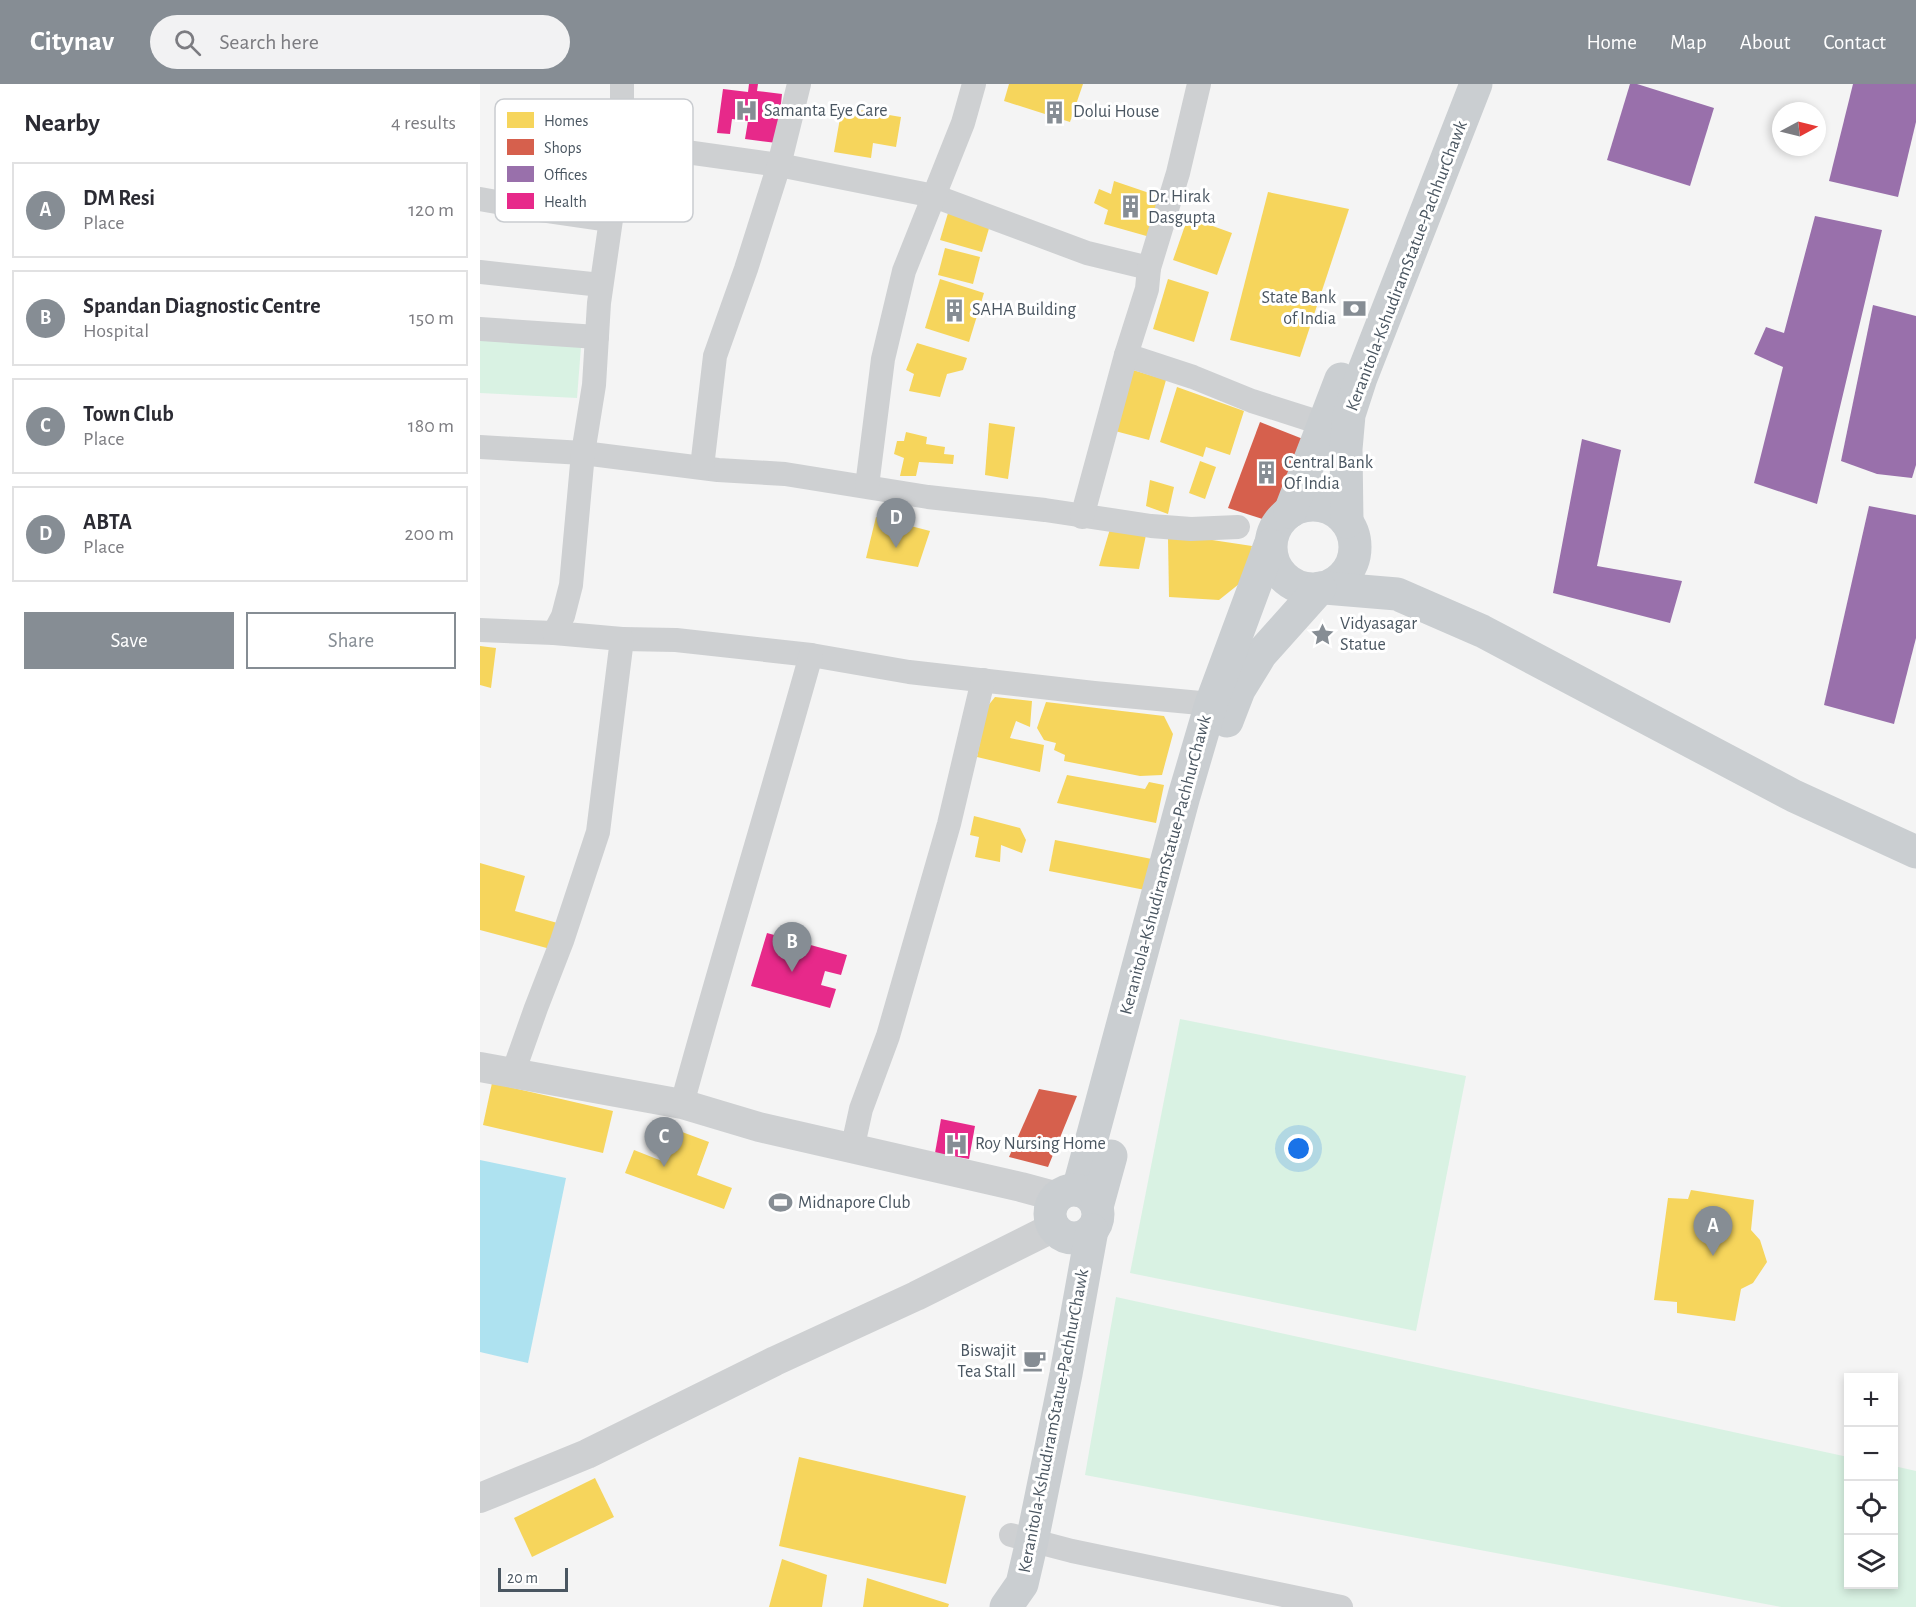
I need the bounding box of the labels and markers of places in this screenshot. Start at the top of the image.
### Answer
hospital icon: Samanta Eye Care [733,98,759,124]
building icon: Dolui House [1042,99,1068,125]
place label: Samanta Eye Care [764,102,888,120]
place label: Dolui House [1073,103,1159,121]
place label: Dr. Hirak Dasgupta [1148,188,1216,227]
building icon: Dr. Hirak Dasgupta [1117,194,1143,220]
place label: State Bank of India [1261,289,1337,328]
bank icon: State Bank of India [1341,295,1367,321]
building icon: SAHA Building [941,297,967,323]
place label: SAHA Building [972,301,1076,319]
place label: Central Bank Of India [1284,454,1374,493]
building icon: Central Bank Of India [1253,460,1279,486]
pin: D [876,498,916,548]
place label: Vidyasagar Statue [1340,615,1417,654]
place icon: Vidyasagar Statue [1309,621,1335,647]
pin: B [772,922,812,972]
pin: C [644,1118,684,1167]
hospital icon: Roy Nursing Home [944,1131,970,1157]
place label: Roy Nursing Home [975,1135,1106,1153]
sports icon: Midnapore Club [767,1190,793,1216]
place label: Midnapore Club [798,1194,911,1212]
pin: A [1694,1206,1732,1256]
place label: Biswajit Tea Stall [957,1342,1016,1381]
cafe icon: Biswajit Tea Stall [1021,1348,1047,1374]

